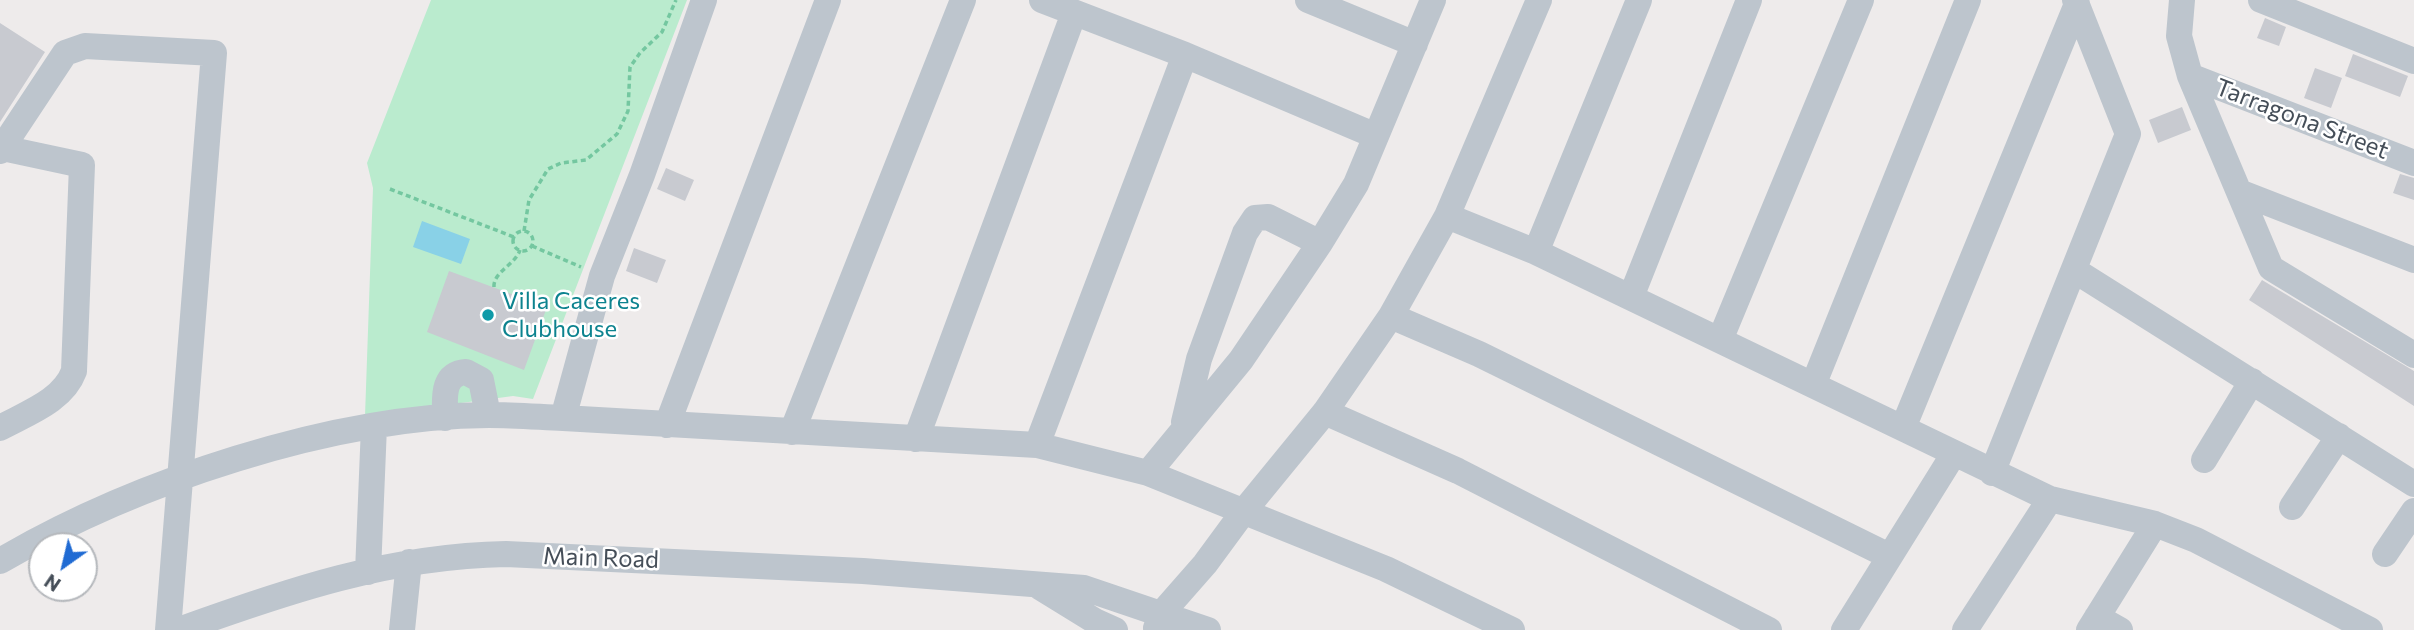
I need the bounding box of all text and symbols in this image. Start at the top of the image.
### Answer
street label: Tarragona Street [2211,73,2393,165]
place label: Villa Caceres Clubhouse [502,287,640,343]
marker: Villa Caceres Clubhouse [480,307,496,323]
north arrow [28,532,98,602]
street label: Main Road [543,542,659,574]
text: N [40,570,64,597]

